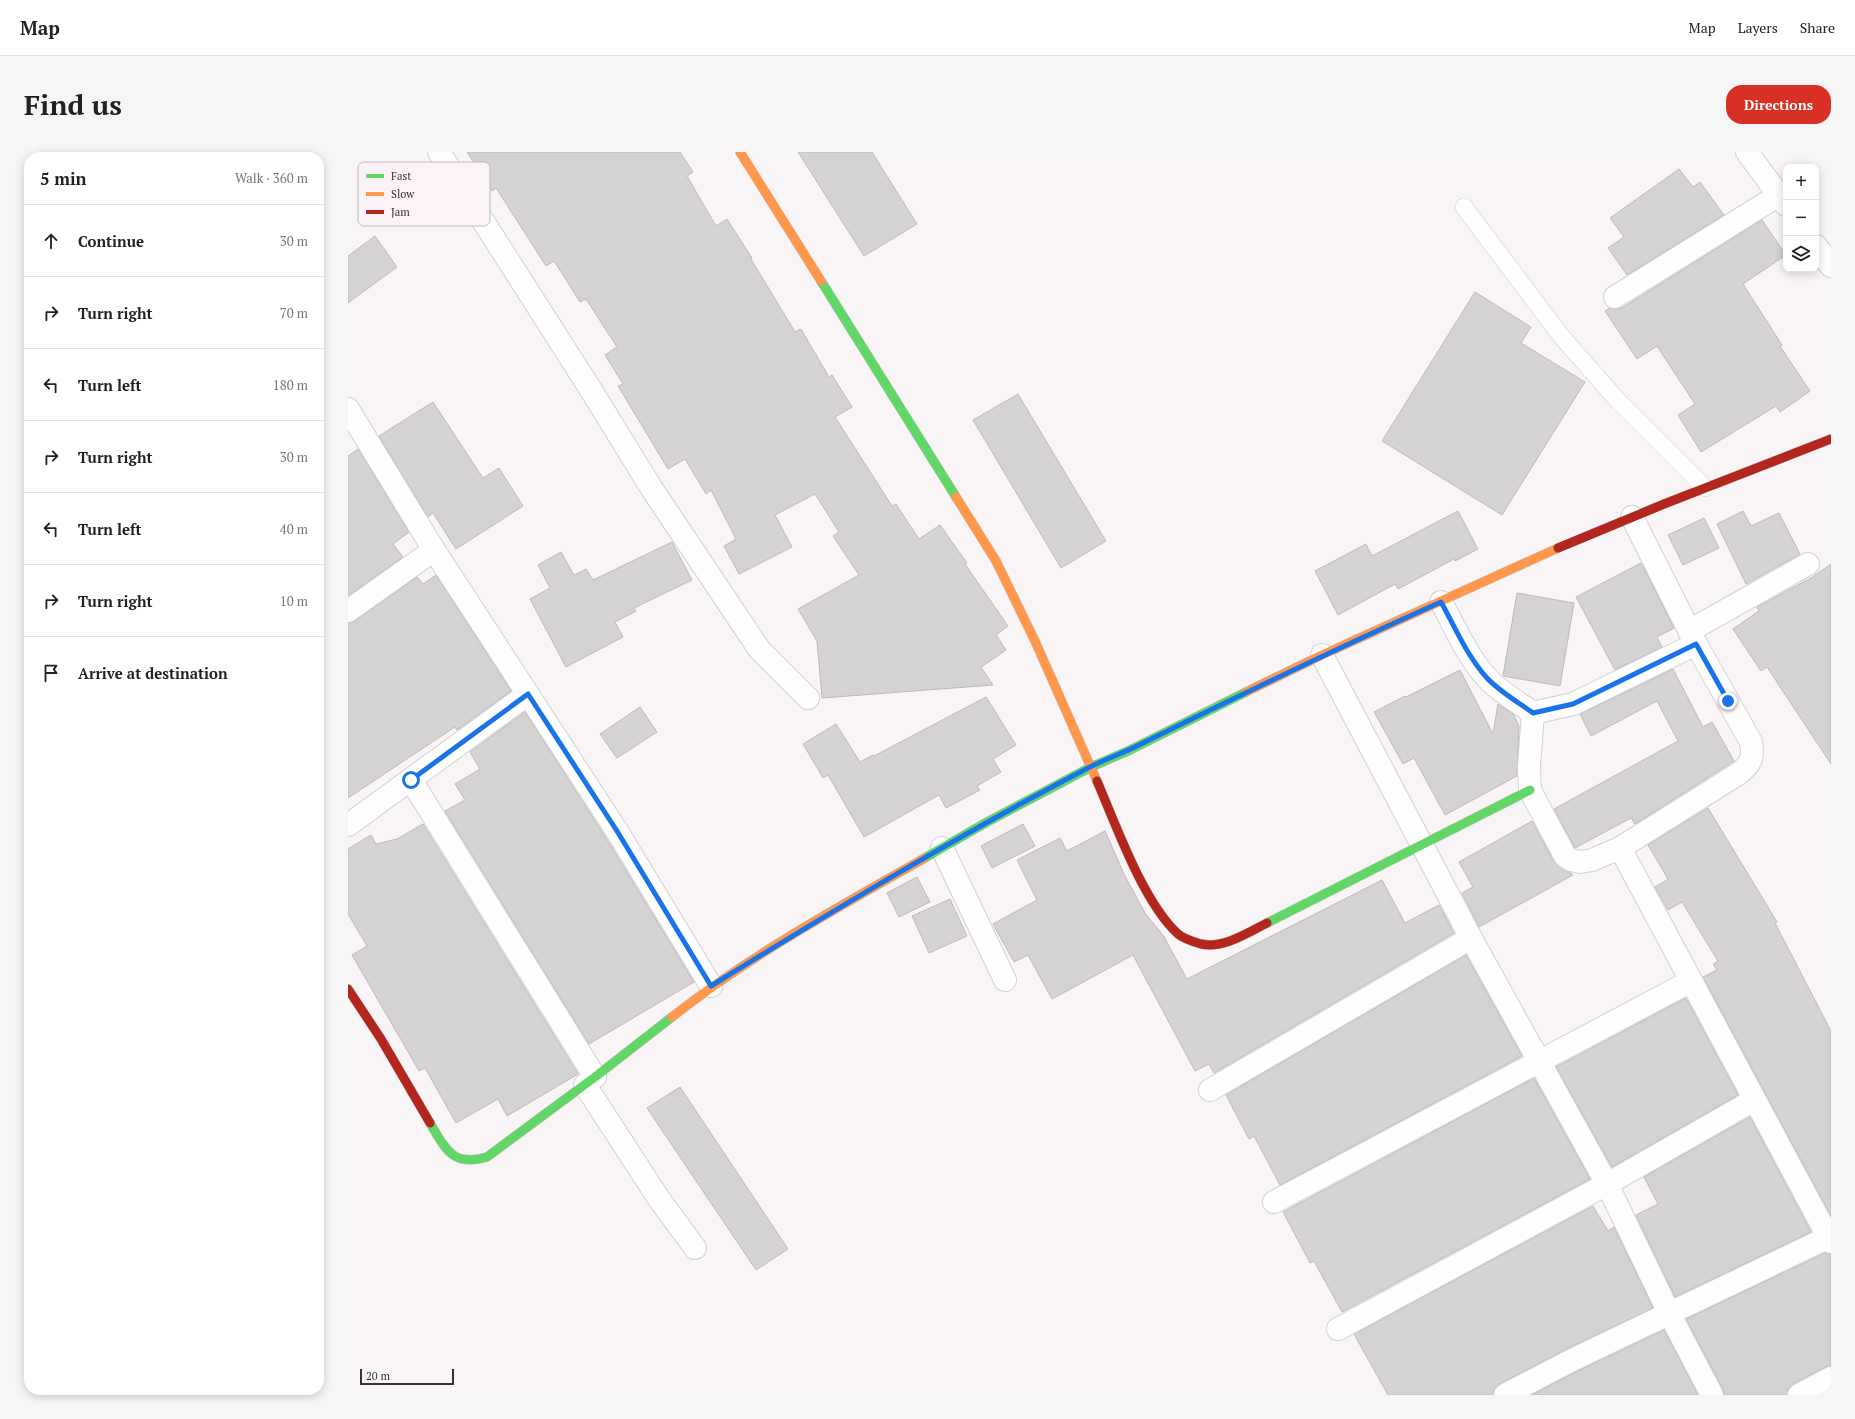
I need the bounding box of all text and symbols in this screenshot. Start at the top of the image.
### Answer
text: Map [20,15,60,40]
text: Map [1689,18,1716,37]
text: Layers [1738,18,1778,37]
text: Share [1800,18,1835,37]
button: Directions [1726,85,1831,124]
text: Find us [24,86,122,123]
legend [358,162,490,226]
map controls [1783,164,1819,272]
button: + [1783,164,1819,200]
text: 5 min [40,167,87,190]
text: Walk · 360 m [235,169,308,187]
text: Fast [391,169,411,183]
text: Slow [391,187,415,201]
button: − [1783,200,1819,236]
text: Jam [391,205,410,219]
icon: ahead [40,230,62,252]
text: Continue [78,231,144,251]
text: 30 m [280,232,308,250]
button: layers [1783,236,1819,272]
icon: right [40,302,62,324]
text: Turn right [78,303,153,323]
text: 70 m [280,304,308,322]
icon: left [40,374,62,396]
text: Turn left [78,375,142,395]
text: 180 m [273,376,308,394]
icon: right [40,446,62,468]
text: Turn right [78,447,153,467]
text: 30 m [280,448,308,466]
icon: left [40,518,62,540]
text: Turn left [78,519,142,539]
text: 40 m [280,520,308,538]
icon: right [40,590,62,612]
text: Turn right [78,591,153,611]
text: 10 m [280,592,308,610]
icon: arrive [40,662,62,684]
text: Arrive at destination [78,663,228,683]
route end [1719,692,1737,710]
route start [402,771,420,789]
scale bar [360,1367,454,1386]
text: 20 m [366,1369,390,1383]

